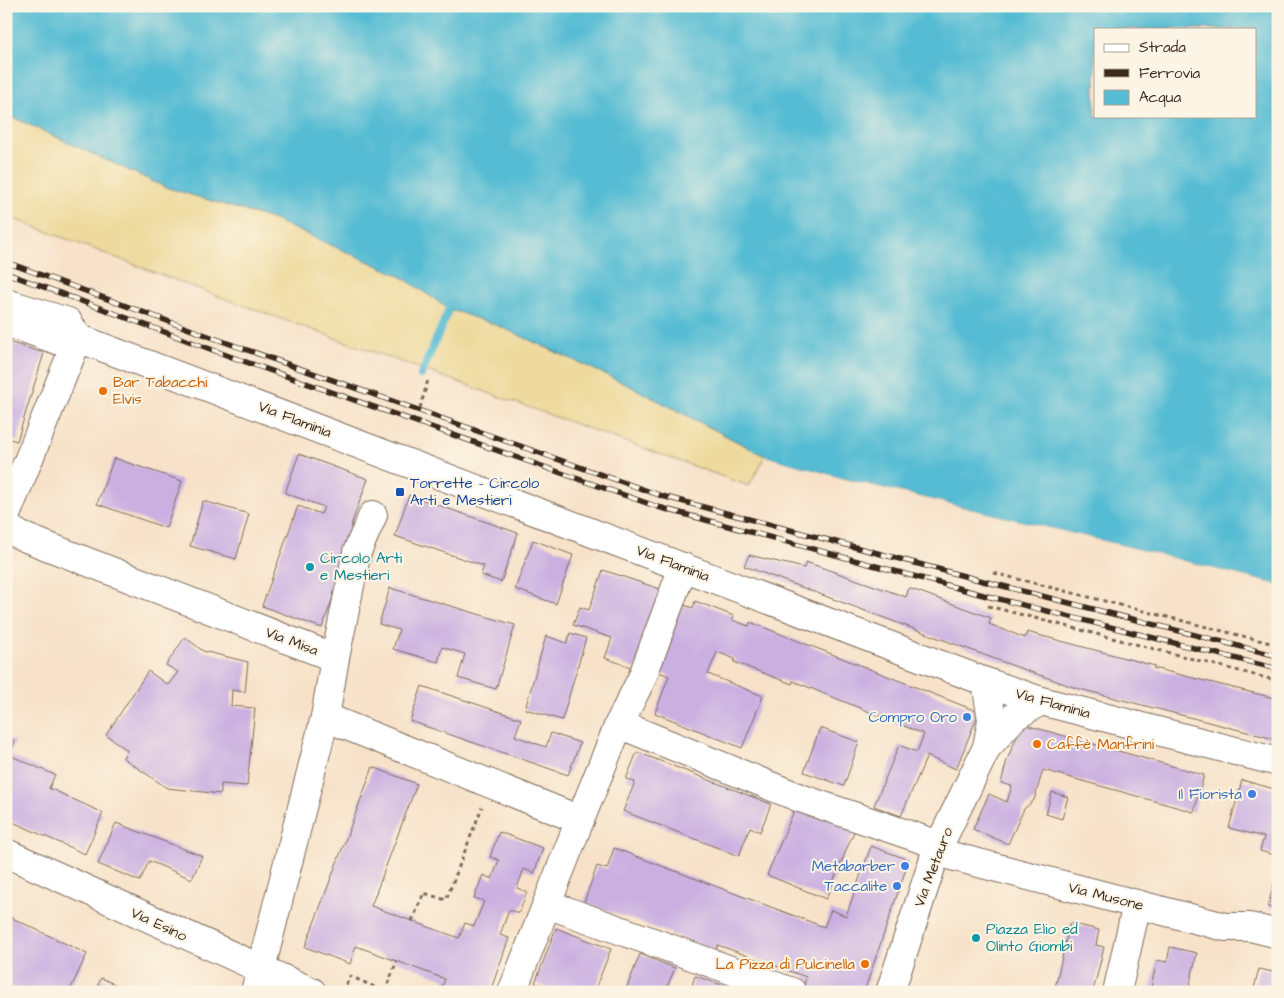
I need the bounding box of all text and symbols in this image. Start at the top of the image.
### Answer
legend [1094,28,1256,118]
text: Strada [1139,37,1186,58]
text: Ferrovia [1139,63,1201,84]
text: Acqua [1139,87,1181,108]
place label: Bar Tabacchi Elvis [113,372,208,410]
marker: Bar Tabacchi Elvis [97,385,109,397]
street label: Via Flaminia [255,396,335,443]
place label: Torrette - Circolo Arti e Mestieri [410,473,540,511]
marker: Torrette - Circolo Arti e Mestieri [394,486,406,498]
street label: Via Flaminia [633,540,713,587]
place label: Circolo Arti e Mestieri [320,548,403,586]
marker: Circolo Arti e Mestieri [304,561,316,573]
street label: Via Misa [262,622,322,661]
street label: Via Flaminia [1013,683,1093,724]
place label: Compro Oro [868,707,958,728]
marker: Compro Oro [961,711,973,723]
place label: Caffè Manfrini [1047,734,1155,755]
marker: Caffè Manfrini [1031,738,1043,750]
place label: Il Fiorista [1178,784,1242,805]
marker: Il Fiorista [1246,788,1258,800]
street label: Via Metauro [909,824,958,910]
place label: Metabarber [812,856,895,877]
marker: Metabarber [899,860,911,872]
place label: Taccalite [825,876,887,897]
street label: Via Musone [1066,877,1146,916]
marker: Taccalite [891,880,903,892]
street label: Via Esino [127,902,191,947]
place label: Piazza Elio ed Olinto Giombi [986,919,1078,957]
marker: Piazza Elio ed Olinto Giombi [970,932,982,944]
place label: La Pizza di Pulcinella [715,954,855,975]
marker: La Pizza di Pulcinella [859,958,871,970]

